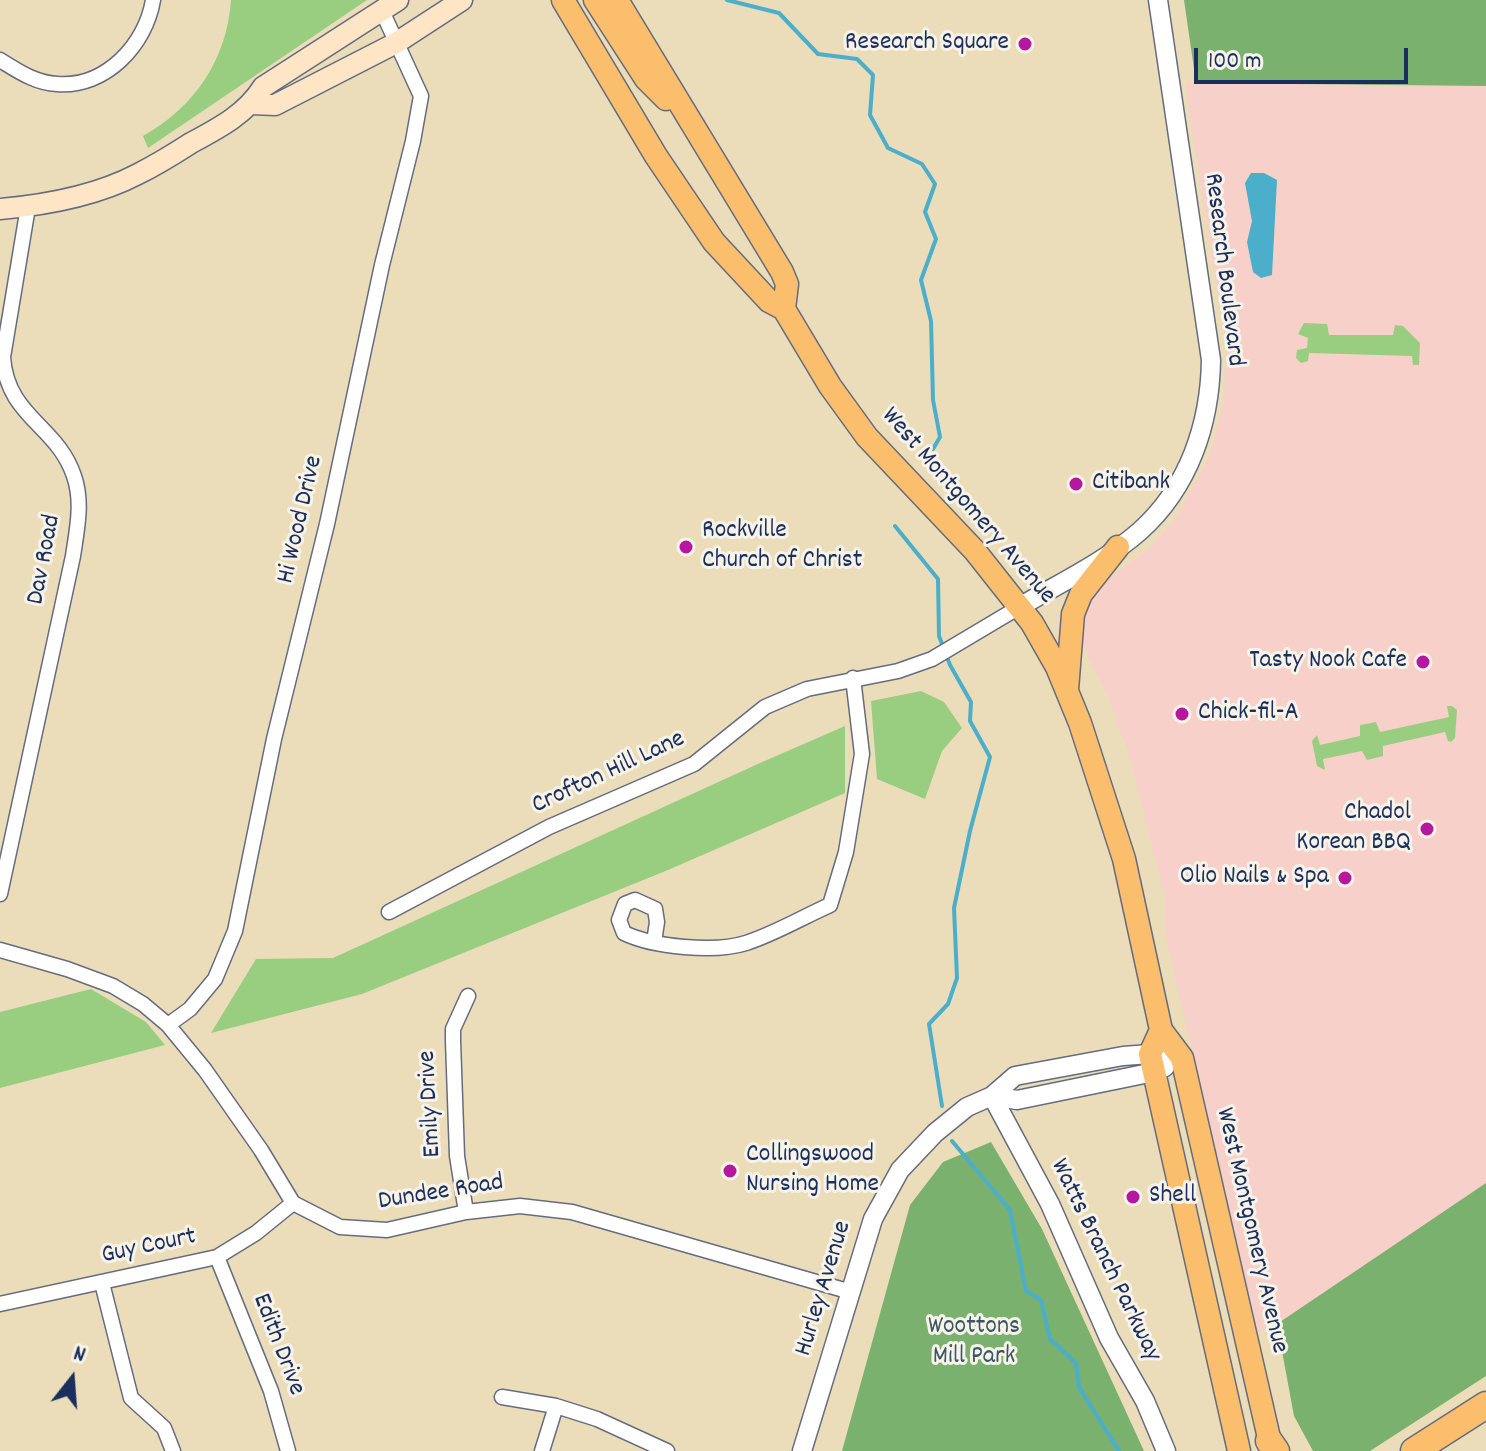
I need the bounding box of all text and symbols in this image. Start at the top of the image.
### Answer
place label: Research Square [845,28,1009,60]
scale bar [1198,32,1412,82]
marker: Research Square [1016,35,1034,53]
text: 100 m [1208,45,1261,79]
street label: Research Boulevard [1195,172,1249,368]
street label: West Montgomery Avenue [873,402,1061,612]
street label: Hi Wood Drive [272,453,332,587]
place label: Citibank [1092,468,1170,500]
marker: Citibank [1067,475,1085,493]
street label: Dav Road [22,512,70,608]
place label: Rockville Church of Christ [702,516,862,578]
marker: Rockville Church of Christ [677,538,695,556]
place label: Tasty Nook Cafe [1249,646,1407,678]
marker: Tasty Nook Cafe [1414,653,1432,671]
place label: Chick-fil-A [1198,698,1299,730]
marker: Chick-fil-A [1173,705,1191,723]
street label: Crofton Hill Lane [528,725,690,823]
place label: Chadol Korean BBQ [1296,798,1411,860]
marker: Chadol Korean BBQ [1418,820,1436,838]
place label: Olio Nails & Spa [1180,862,1329,894]
marker: Olio Nails & Spa [1336,869,1354,887]
street label: Emily Drive [414,1050,450,1158]
street label: West Montgomery Avenue [1207,1105,1293,1357]
place label: Collingswood Nursing Home [746,1140,879,1202]
street label: Watts Branch Parkway [1041,1155,1167,1367]
marker: Collingswood Nursing Home [721,1162,739,1180]
street label: Dundee Road [376,1169,506,1219]
place label: Shell [1149,1181,1196,1213]
marker: Shell [1124,1188,1142,1206]
street label: Hurley Avenue [790,1218,860,1360]
street label: Guy Court [99,1223,199,1273]
street label: Edith Drive [243,1290,311,1400]
park label: Woottons Mill Park [928,1312,1020,1374]
north arrow [32,1339,112,1419]
text: N [69,1339,89,1372]

